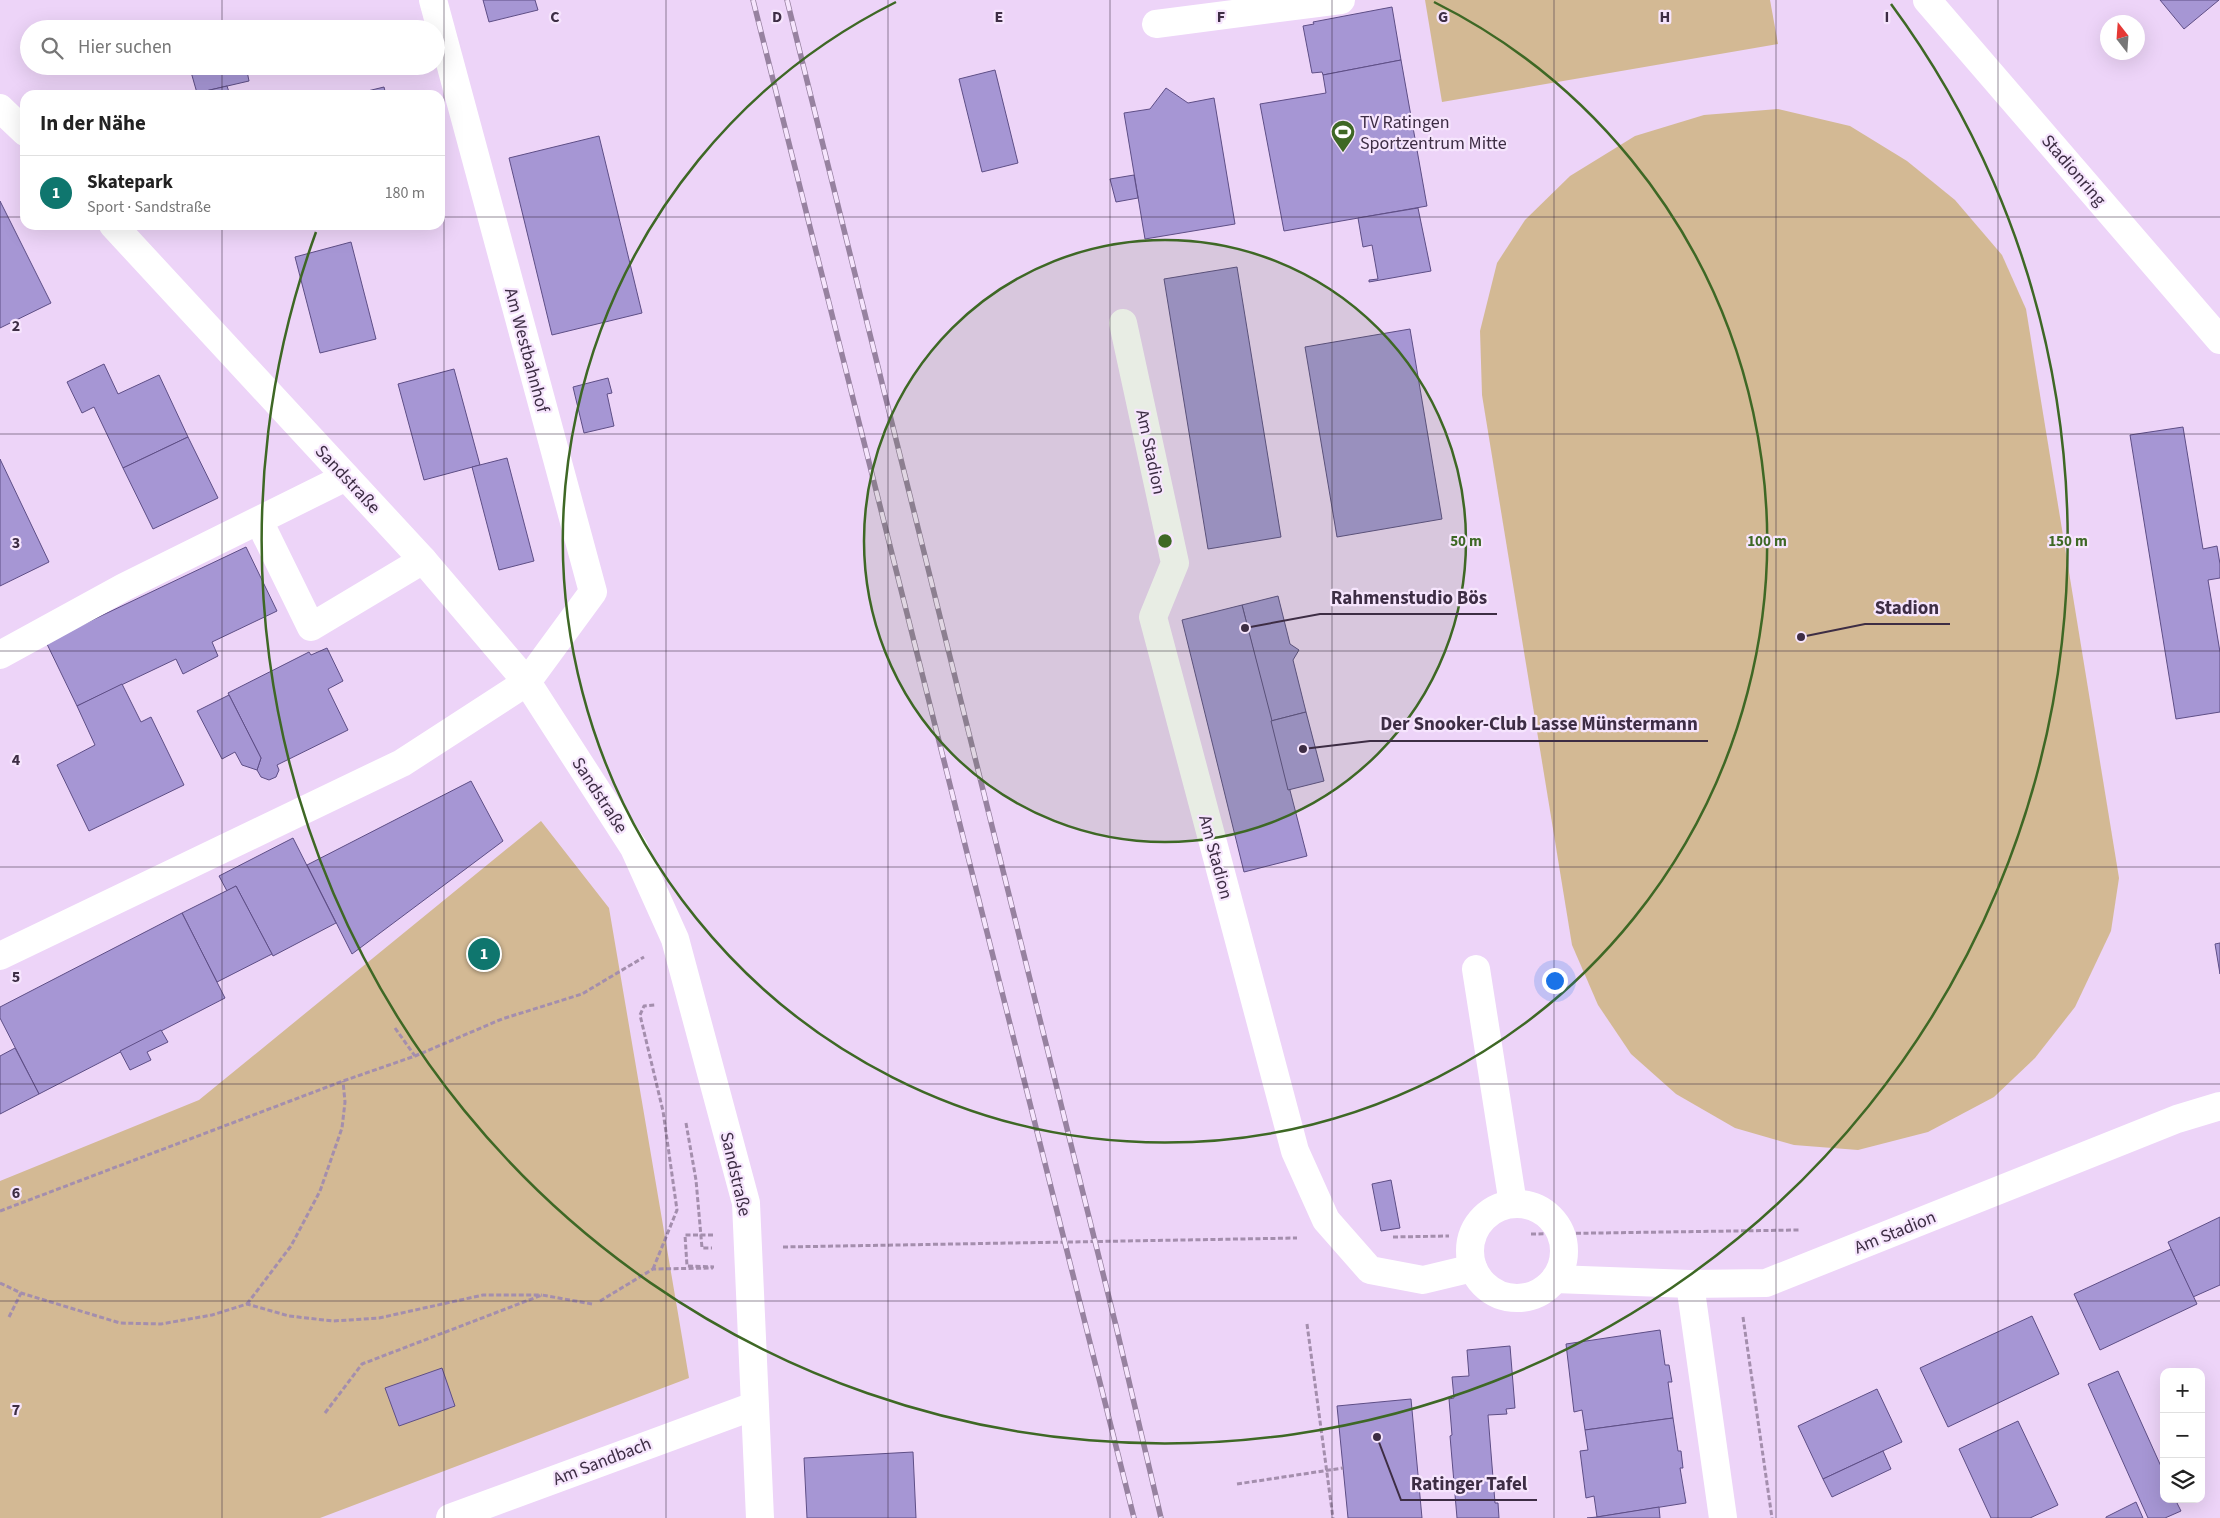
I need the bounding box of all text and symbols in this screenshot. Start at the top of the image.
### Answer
text: C [550,6,560,28]
text: D [772,6,782,28]
text: E [995,6,1003,28]
text: F [1217,6,1225,28]
text: G [1438,6,1448,28]
text: H [1660,6,1670,28]
text: I [1885,6,1889,28]
north arrow [2100,15,2145,60]
search box [20,20,445,75]
icon: search [38,34,66,62]
text: Hier suchen [78,34,172,61]
text: In der Nähe [40,108,146,138]
place label: TV Ratingen Sportzentrum Mitte [1360,110,1507,156]
sports icon: TV Ratingen Sportzentrum Mitte [1330,119,1356,153]
street label: Stadionring [2035,129,2112,212]
text: Skatepark [87,169,173,196]
text: 1 [52,182,60,204]
text: 180 m [385,182,425,204]
text: Sport · Sandstraße [87,196,211,218]
street label: Am Westbahnhof [498,285,555,416]
text: 2 [12,315,20,337]
street label: Am Stadion [1129,407,1172,497]
street label: Sandstraße [309,439,386,519]
text: 50 m [1450,531,1482,552]
text: 100 m [1747,531,1787,552]
text: 150 m [2048,531,2088,552]
text: 3 [12,532,20,554]
centre of rings [1156,532,1174,550]
callout: Rahmenstudio Bös [1320,580,1497,614]
text: Rahmenstudio Bös [1331,585,1487,612]
callout: Stadion [1865,590,1950,624]
text: Stadion [1875,595,1939,622]
callout: Der Snooker-Club Lasse Münstermann [1370,707,1708,741]
text: Der Snooker-Club Lasse Münstermann [1380,711,1698,738]
text: 4 [12,749,21,771]
street label: Sandstraße [566,752,634,838]
street label: Am Stadion [1192,812,1239,902]
pin: 1 [468,935,500,973]
text: 5 [12,966,20,988]
your location [1542,968,1568,994]
street label: Sandstraße [714,1129,757,1219]
text: 6 [12,1182,20,1204]
street label: Am Stadion [1851,1205,1940,1260]
map controls [2160,1368,2205,1503]
button: + [2160,1368,2205,1413]
text: 7 [12,1399,20,1421]
button: − [2160,1413,2205,1458]
street label: Am Sandbach [549,1431,655,1492]
button: layers [2160,1458,2205,1503]
callout: Ratinger Tafel [1401,1466,1537,1500]
text: Ratinger Tafel [1411,1471,1528,1498]

